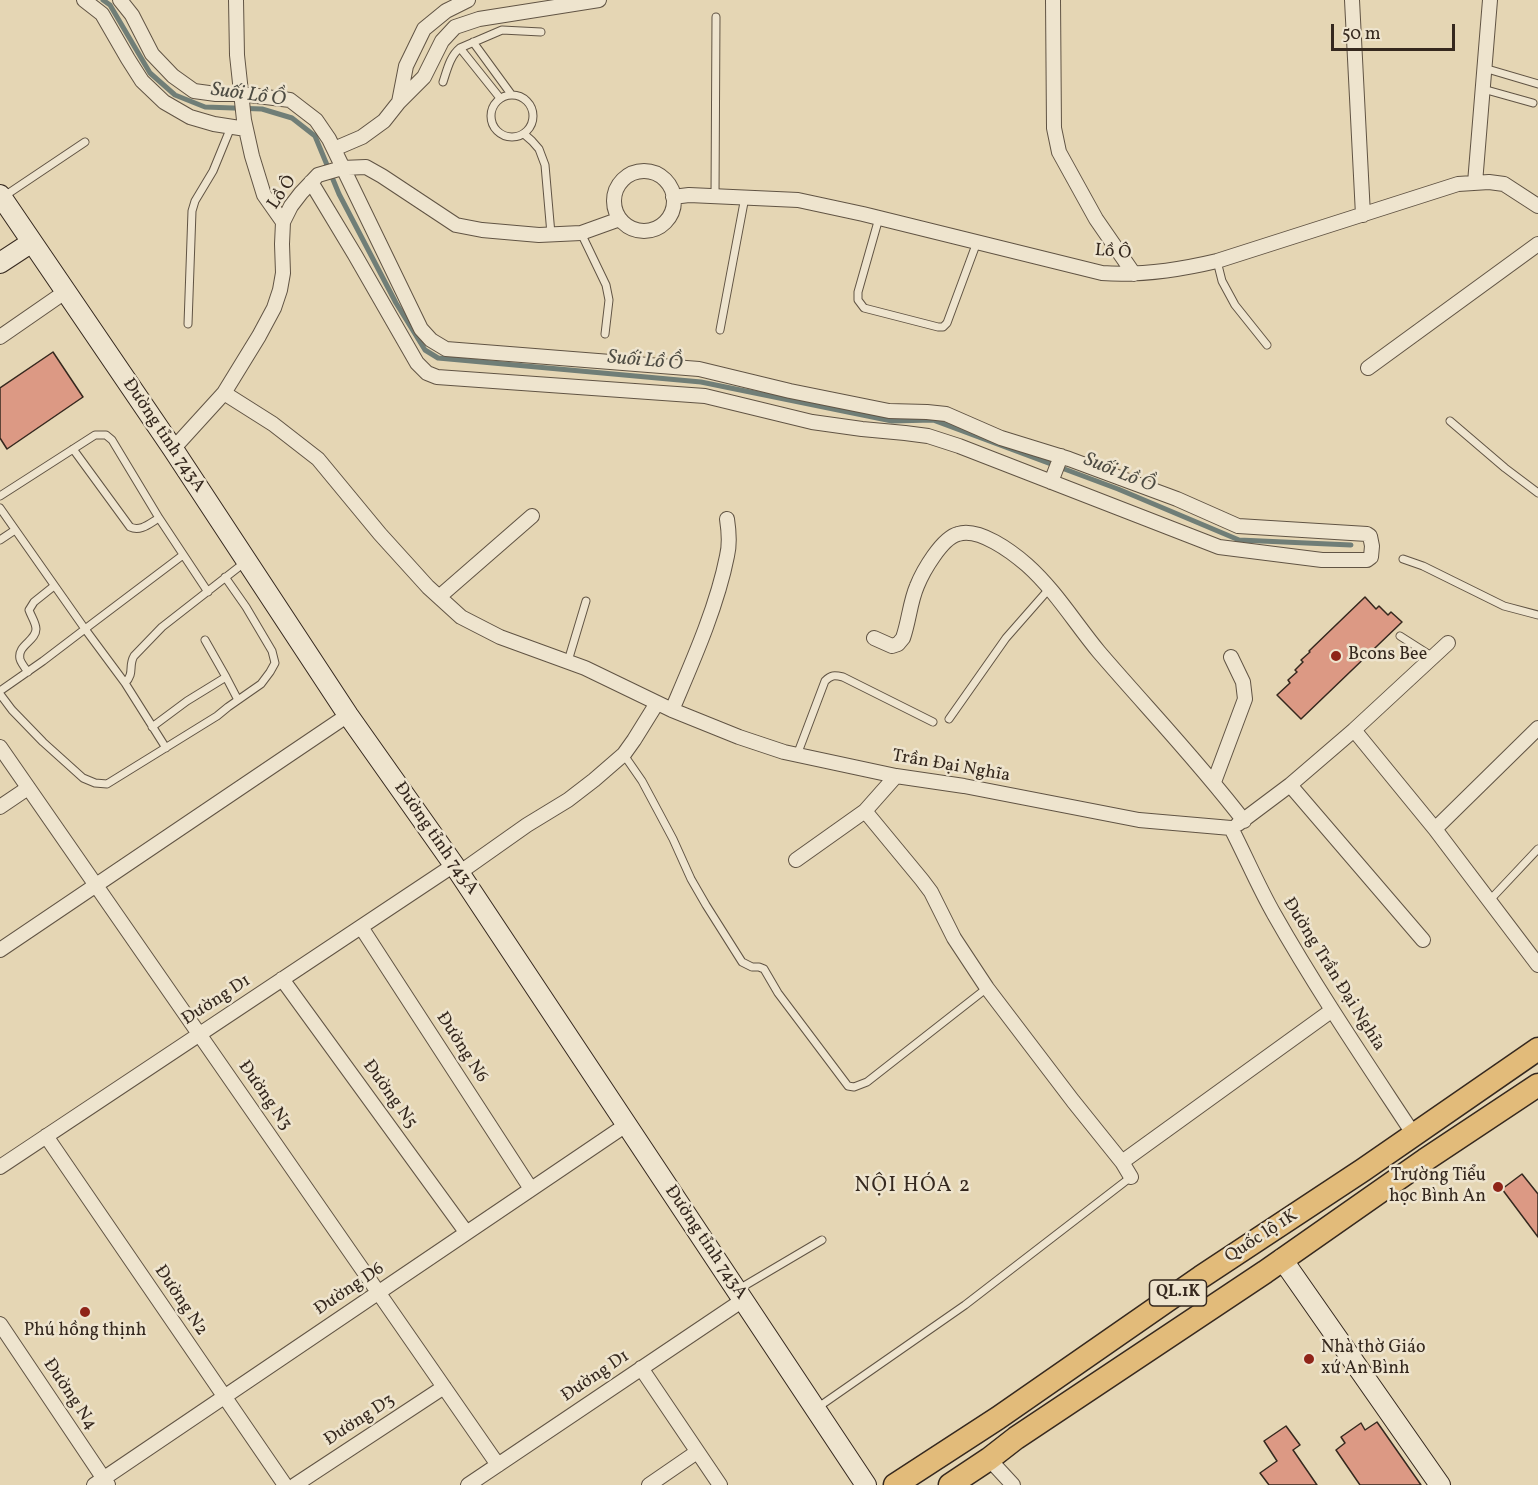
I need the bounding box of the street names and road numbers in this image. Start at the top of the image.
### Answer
street label: Lồ Ô [264,172,302,214]
street label: Lồ Ô [1094,241,1132,265]
street label: Đường tỉnh 743A [117,375,209,497]
street label: Trần Đại Nghĩa [890,746,1012,788]
street label: Đường tỉnh 743A [388,778,482,900]
street label: Đường Trần Đại Nghĩa [1277,894,1389,1056]
street label: Đường D1 [179,971,255,1031]
street label: Đường N6 [430,1009,492,1087]
street label: Đường N3 [232,1057,296,1135]
street label: Đường N5 [357,1057,421,1133]
street label: Đường tỉnh 743A [659,1182,751,1304]
street label: Quốc lộ 1K [1222,1206,1302,1268]
street label: Đường D6 [311,1259,389,1321]
street label: Đường N2 [149,1262,211,1340]
road number: QL.1K [1150,1280,1206,1306]
street label: Đường D1 [558,1346,634,1408]
street label: Đường N4 [37,1355,101,1435]
street label: Đường D3 [321,1390,399,1452]

